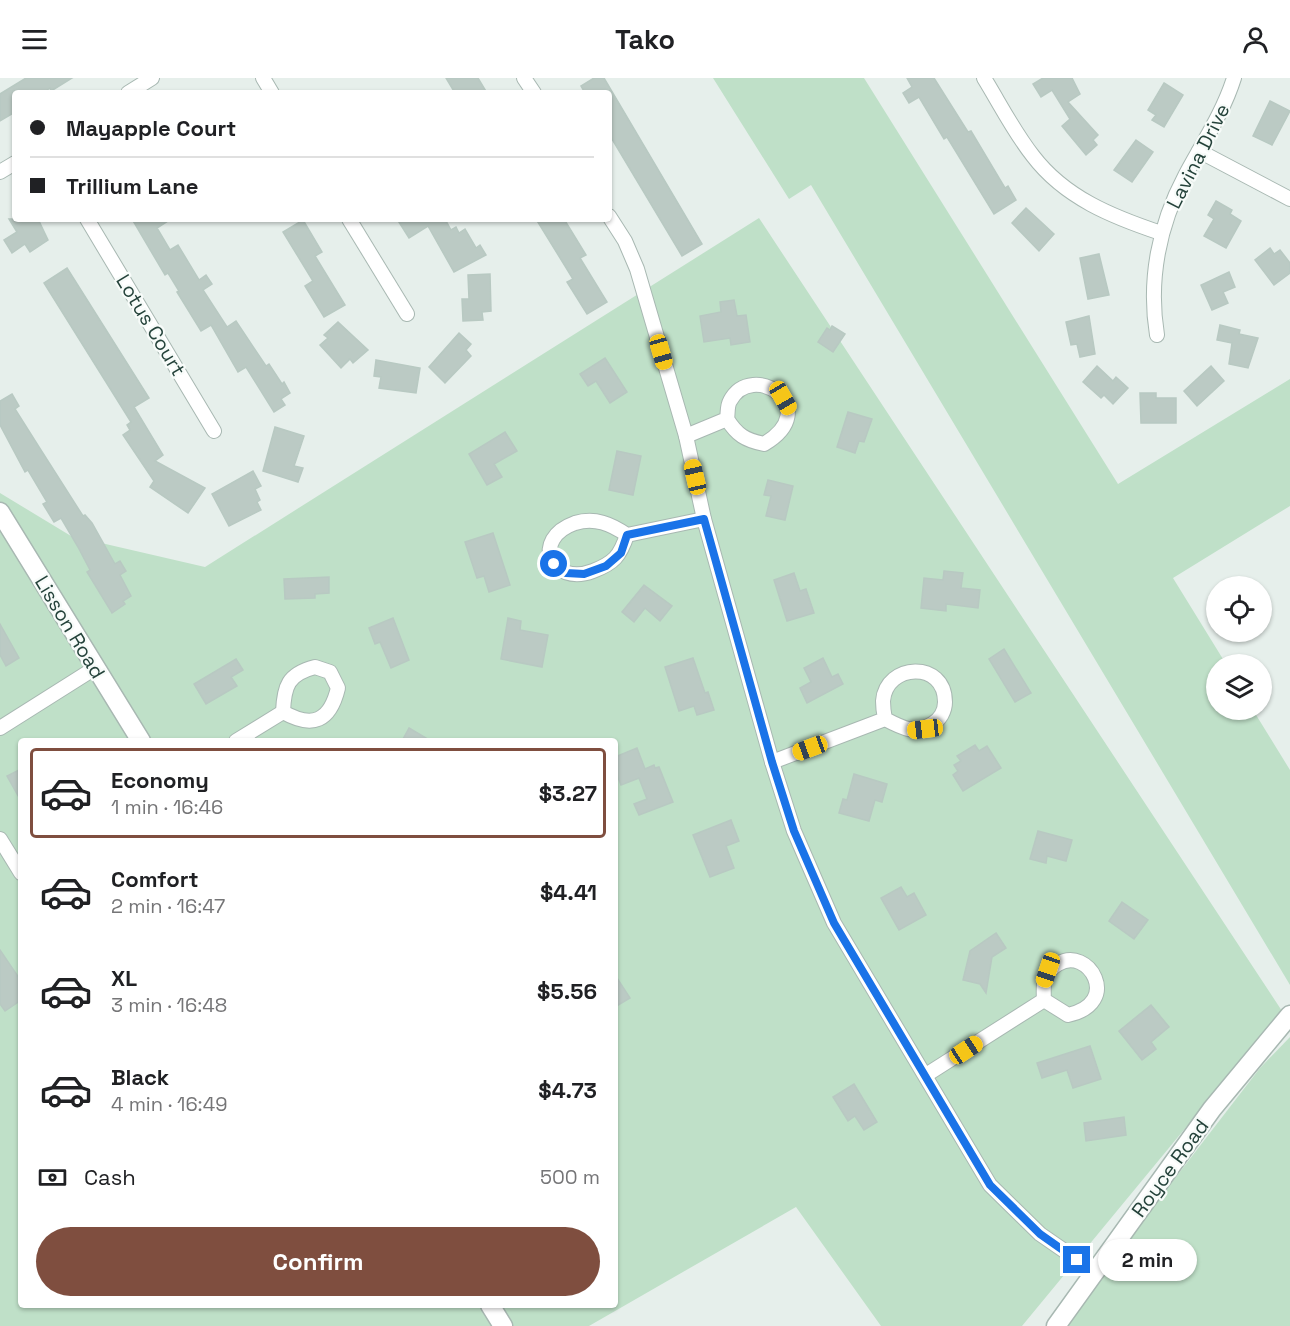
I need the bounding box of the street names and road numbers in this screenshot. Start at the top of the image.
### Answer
street label: Lavina Drive [1160,99,1236,213]
street label: Lotus Court [110,269,192,381]
street label: Lisson Road [29,571,111,683]
street label: Royce Road [1126,1114,1214,1222]

